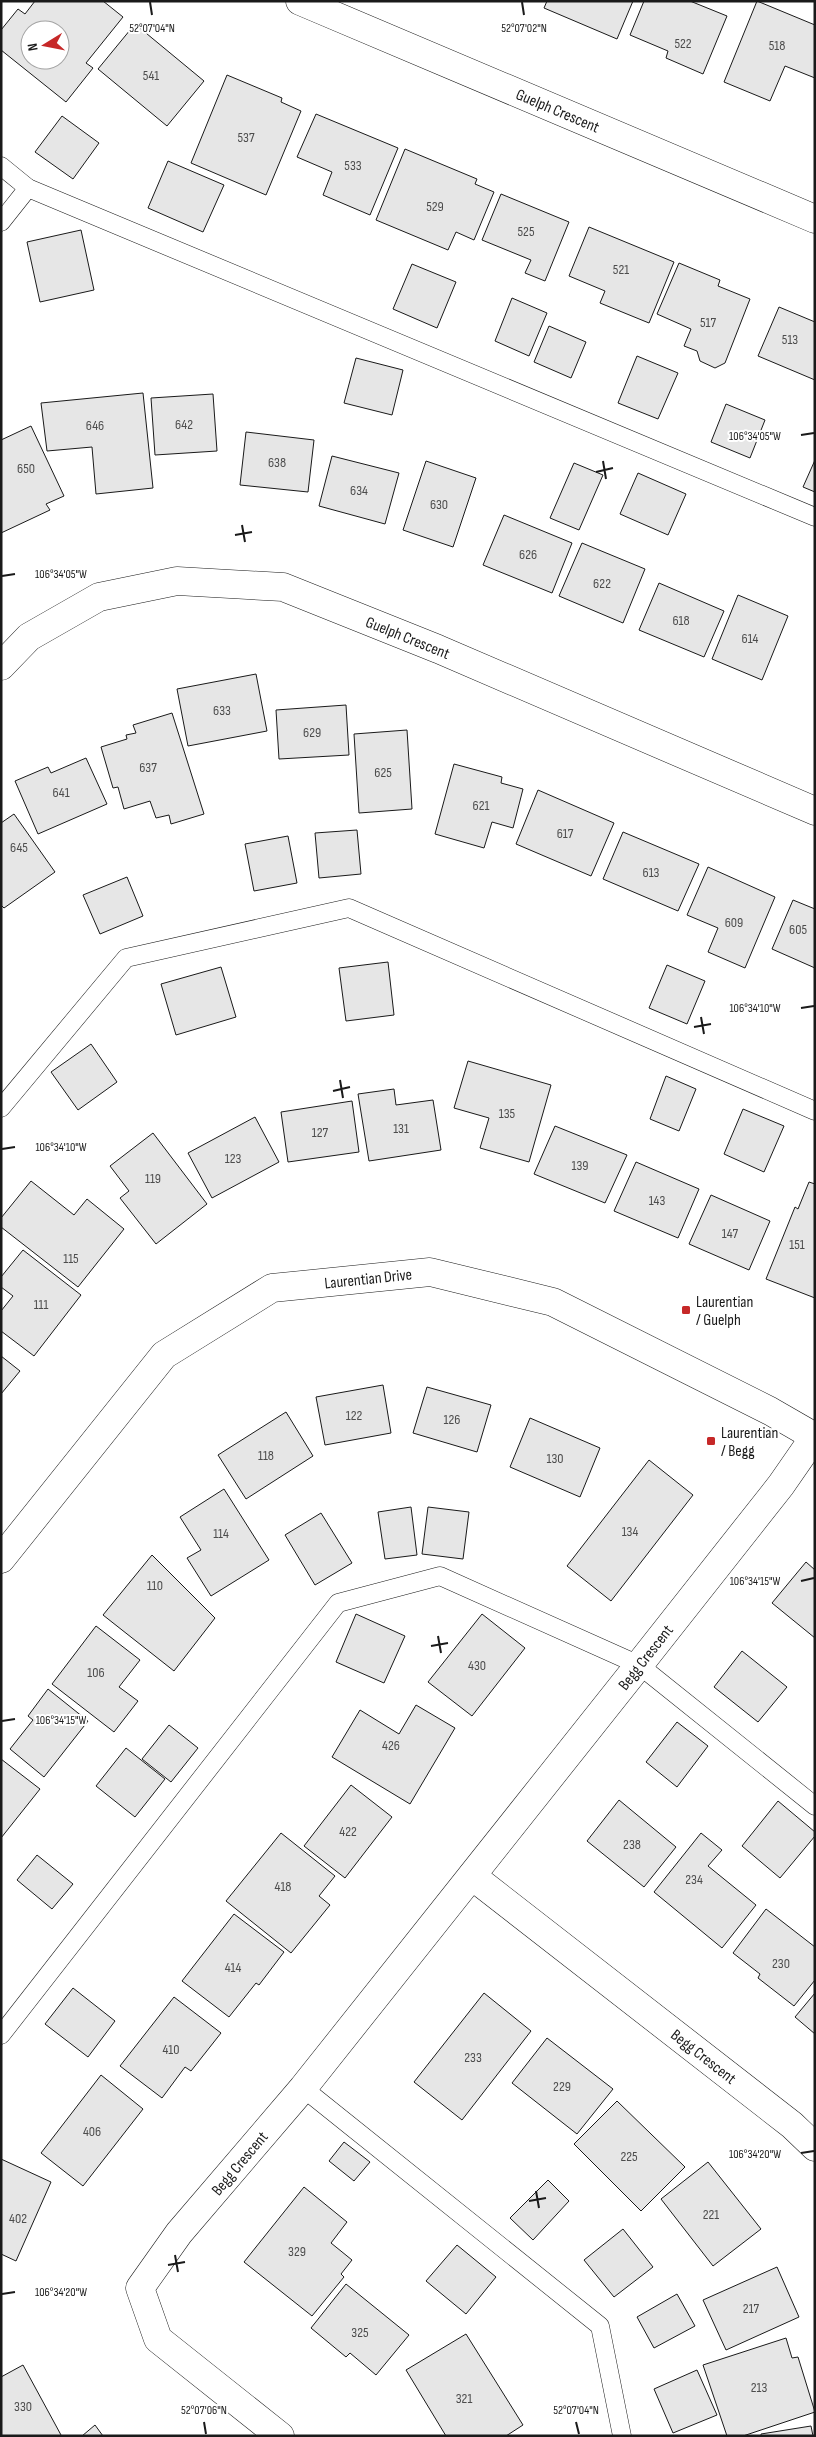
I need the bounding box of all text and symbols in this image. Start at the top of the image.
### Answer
north arrow [20,20,70,70]
text: 52°07'04"N [129,21,175,36]
text: 52°07'02"N [501,21,547,36]
house number: 522 [674,35,692,52]
house number: 518 [769,37,785,54]
text: N [24,42,42,52]
house number: 541 [143,67,159,84]
street label: Guelph Crescent [513,85,602,138]
house number: 537 [237,129,255,146]
house number: 533 [344,157,362,174]
house number: 529 [426,198,444,215]
house number: 525 [518,223,535,240]
house number: 521 [613,261,629,278]
house number: 517 [700,314,716,331]
house number: 513 [782,331,798,348]
house number: 642 [175,416,193,433]
house number: 646 [86,417,104,434]
text: 106°34'05"W [729,429,781,444]
house number: 638 [268,454,286,471]
house number: 650 [17,460,35,477]
house number: 634 [350,482,368,499]
house number: 630 [430,496,448,513]
house number: 626 [519,546,537,563]
text: 106°34'05"W [35,567,87,582]
house number: 622 [593,575,611,592]
house number: 618 [672,612,690,629]
street label: Guelph Crescent [363,613,452,664]
house number: 614 [742,630,759,647]
house number: 633 [213,702,231,719]
house number: 629 [303,724,321,741]
house number: 637 [139,759,157,776]
house number: 625 [374,764,392,781]
house number: 641 [52,784,70,801]
house number: 621 [473,797,490,814]
house number: 617 [557,825,574,842]
house number: 645 [10,839,28,856]
house number: 613 [643,864,660,881]
house number: 609 [725,914,743,931]
house number: 605 [789,921,807,938]
text: 106°34'10"W [729,1001,781,1016]
house number: 135 [499,1105,516,1122]
house number: 131 [393,1120,409,1137]
house number: 127 [312,1124,329,1141]
text: 106°34'10"W [35,1140,87,1155]
house number: 123 [225,1150,241,1167]
house number: 139 [572,1157,588,1174]
house number: 119 [145,1170,161,1187]
house number: 143 [649,1192,665,1209]
house number: 147 [722,1225,739,1242]
house number: 151 [789,1236,805,1253]
house number: 115 [63,1250,79,1267]
street label: Laurentian Drive [323,1265,413,1294]
place label: Laurentian / Guelph [696,1293,753,1330]
house number: 111 [34,1296,48,1313]
marker: Laurentian / Guelph [680,1304,692,1316]
house number: 122 [346,1407,363,1424]
house number: 126 [444,1411,460,1428]
place label: Laurentian / Begg [721,1424,778,1461]
marker: Laurentian / Begg [705,1435,717,1447]
house number: 118 [258,1447,274,1464]
house number: 130 [546,1450,564,1467]
house number: 134 [622,1523,638,1540]
house number: 114 [213,1525,229,1542]
text: 106°34'15"W [730,1574,781,1589]
house number: 110 [147,1577,163,1594]
street label: Begg Crescent [615,1621,678,1694]
house number: 430 [468,1657,486,1674]
house number: 106 [87,1664,105,1681]
text: 106°34'15"W [36,1713,87,1728]
house number: 426 [382,1737,400,1754]
house number: 422 [339,1823,357,1840]
house number: 238 [623,1836,641,1853]
house number: 234 [685,1871,703,1888]
house number: 418 [275,1878,291,1895]
house number: 230 [772,1955,790,1972]
house number: 414 [225,1959,241,1976]
street label: Begg Crescent [667,2026,740,2089]
house number: 410 [162,2041,180,2058]
house number: 233 [464,2049,482,2066]
house number: 229 [553,2078,571,2095]
house number: 406 [83,2123,101,2140]
street label: Begg Crescent [208,2128,272,2200]
text: 106°34'20"W [729,2147,781,2162]
house number: 225 [620,2148,638,2165]
house number: 221 [703,2206,719,2223]
house number: 402 [9,2210,27,2227]
house number: 329 [288,2243,306,2260]
text: 106°34'20"W [35,2285,87,2300]
house number: 217 [743,2300,760,2317]
house number: 325 [351,2324,369,2341]
house number: 213 [751,2379,767,2396]
house number: 321 [456,2390,472,2407]
house number: 330 [14,2398,32,2415]
text: 52°07'06"N [181,2403,227,2418]
text: 52°07'04"N [553,2403,599,2418]

